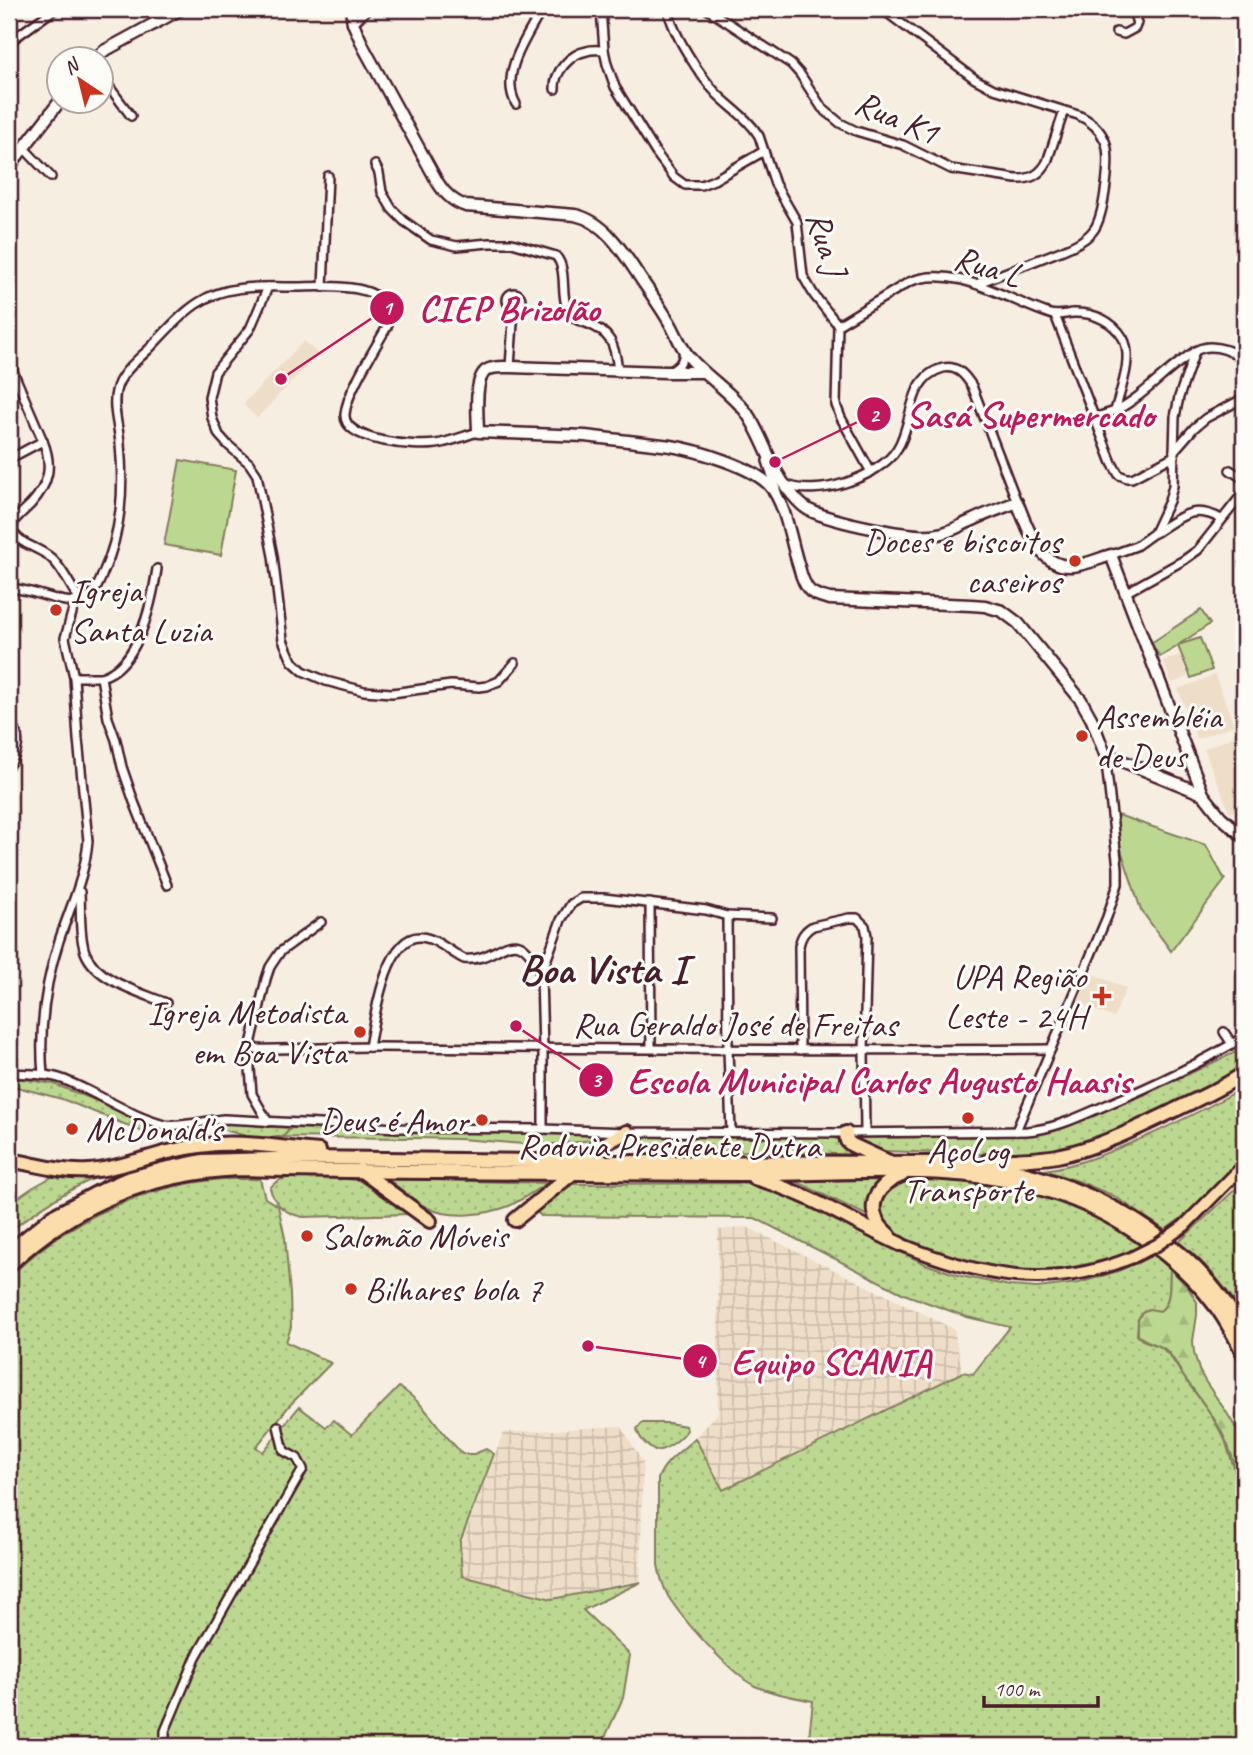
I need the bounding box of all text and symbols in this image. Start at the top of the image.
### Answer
north arrow [46,46,116,116]
text: N [59,52,85,80]
street label: Rua K1 [848,80,947,156]
street label: Rua J [796,206,859,285]
street label: Rua L [949,235,1027,298]
callout: CIEP Brizolão [369,279,613,337]
text: CIEP Brizolão [419,285,602,332]
text: 1 [382,295,394,321]
callout: Sasá Supermercado [857,385,1168,443]
text: Sasá Supermercado [906,391,1158,438]
text: 2 [869,402,881,428]
place label: Doces e biscoitos caseiros [863,519,1064,604]
marker: Doces e biscoitos caseiros [1067,553,1083,569]
place label: Igreja Santa Luzia [70,568,213,653]
marker: Igreja Santa Luzia [48,602,64,618]
place label: Assembléia de Deus [1096,694,1223,779]
marker: Assembléia de Deus [1074,728,1090,744]
district label: Boa Vista I [519,943,696,996]
place label: UPA Região Leste - 24H [945,954,1091,1039]
marker: UPA Região Leste - 24H [1092,986,1112,1006]
place label: Igreja Metodista em Boa Vista [148,990,349,1075]
street label: Rua Geraldo José de Freitas [573,1002,900,1047]
marker: Igreja Metodista em Boa Vista [352,1024,368,1040]
callout: Escola Municipal Carlos Augusto Haasis [578,1051,1145,1109]
text: Escola Municipal Carlos Augusto Haasis [627,1057,1135,1104]
text: 3 [591,1067,603,1093]
place label: Deus é Amor [320,1098,470,1143]
place label: McDonald's [86,1107,225,1152]
marker: AçoLog Transporte [960,1110,976,1126]
marker: Deus é Amor [474,1112,490,1128]
marker: McDonald's [64,1121,80,1137]
street label: Rodovia Presidente Dutra [518,1123,823,1168]
place label: AçoLog Transporte [903,1128,1036,1213]
place label: Salomão Móveis [321,1214,511,1259]
marker: Salomão Móveis [299,1228,315,1244]
place label: Bilhares bola 7 [365,1267,544,1312]
marker: Bilhares bola 7 [343,1281,359,1297]
callout: Equipo SCANIA [682,1332,946,1390]
text: Equipo SCANIA [731,1338,933,1385]
text: 4 [695,1348,707,1374]
scale bar [984,1664,1097,1708]
text: 100 m [994,1676,1041,1702]

